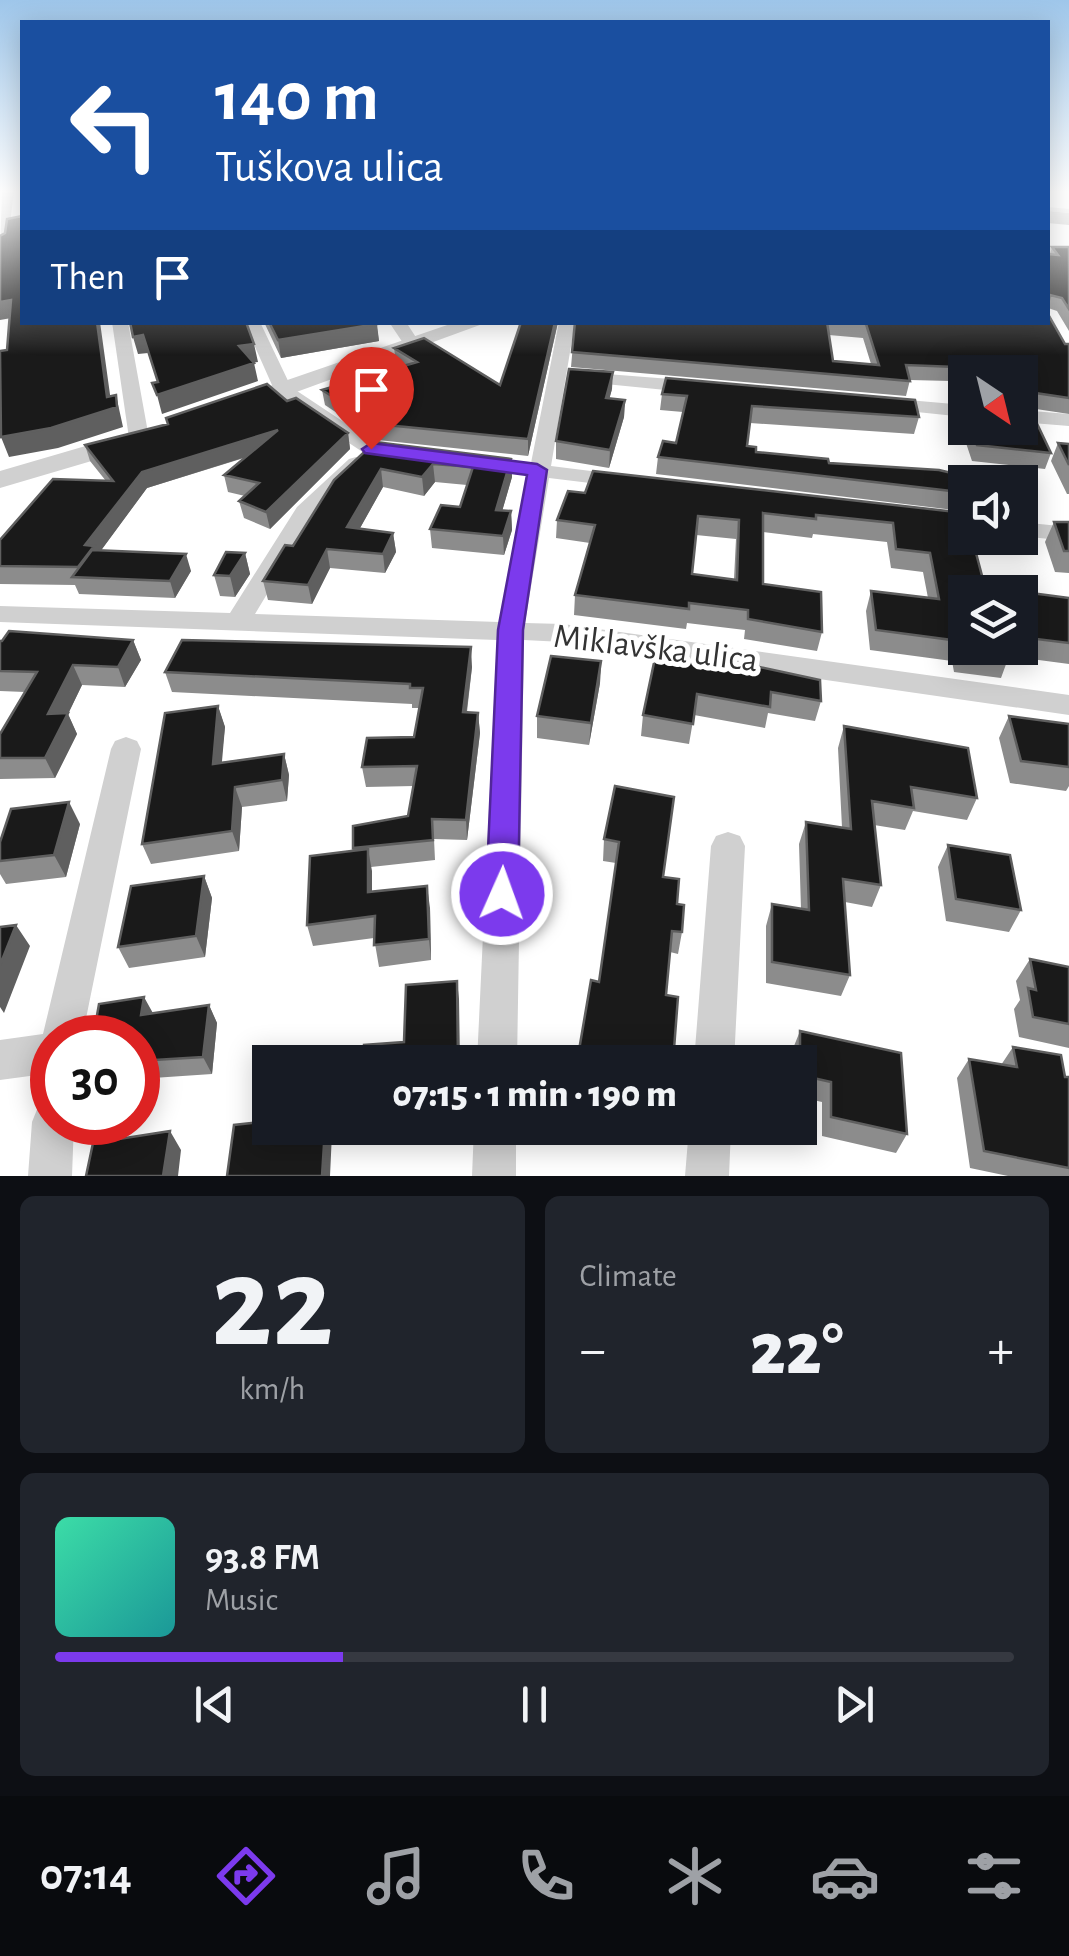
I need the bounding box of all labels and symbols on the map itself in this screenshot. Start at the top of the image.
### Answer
pin [329,347,414,450]
north arrow [948,355,1038,445]
street label: Miklavška ulica [552,619,760,678]
position arrow [450,842,554,946]
speed limit sign: 30 [30,1015,160,1145]

